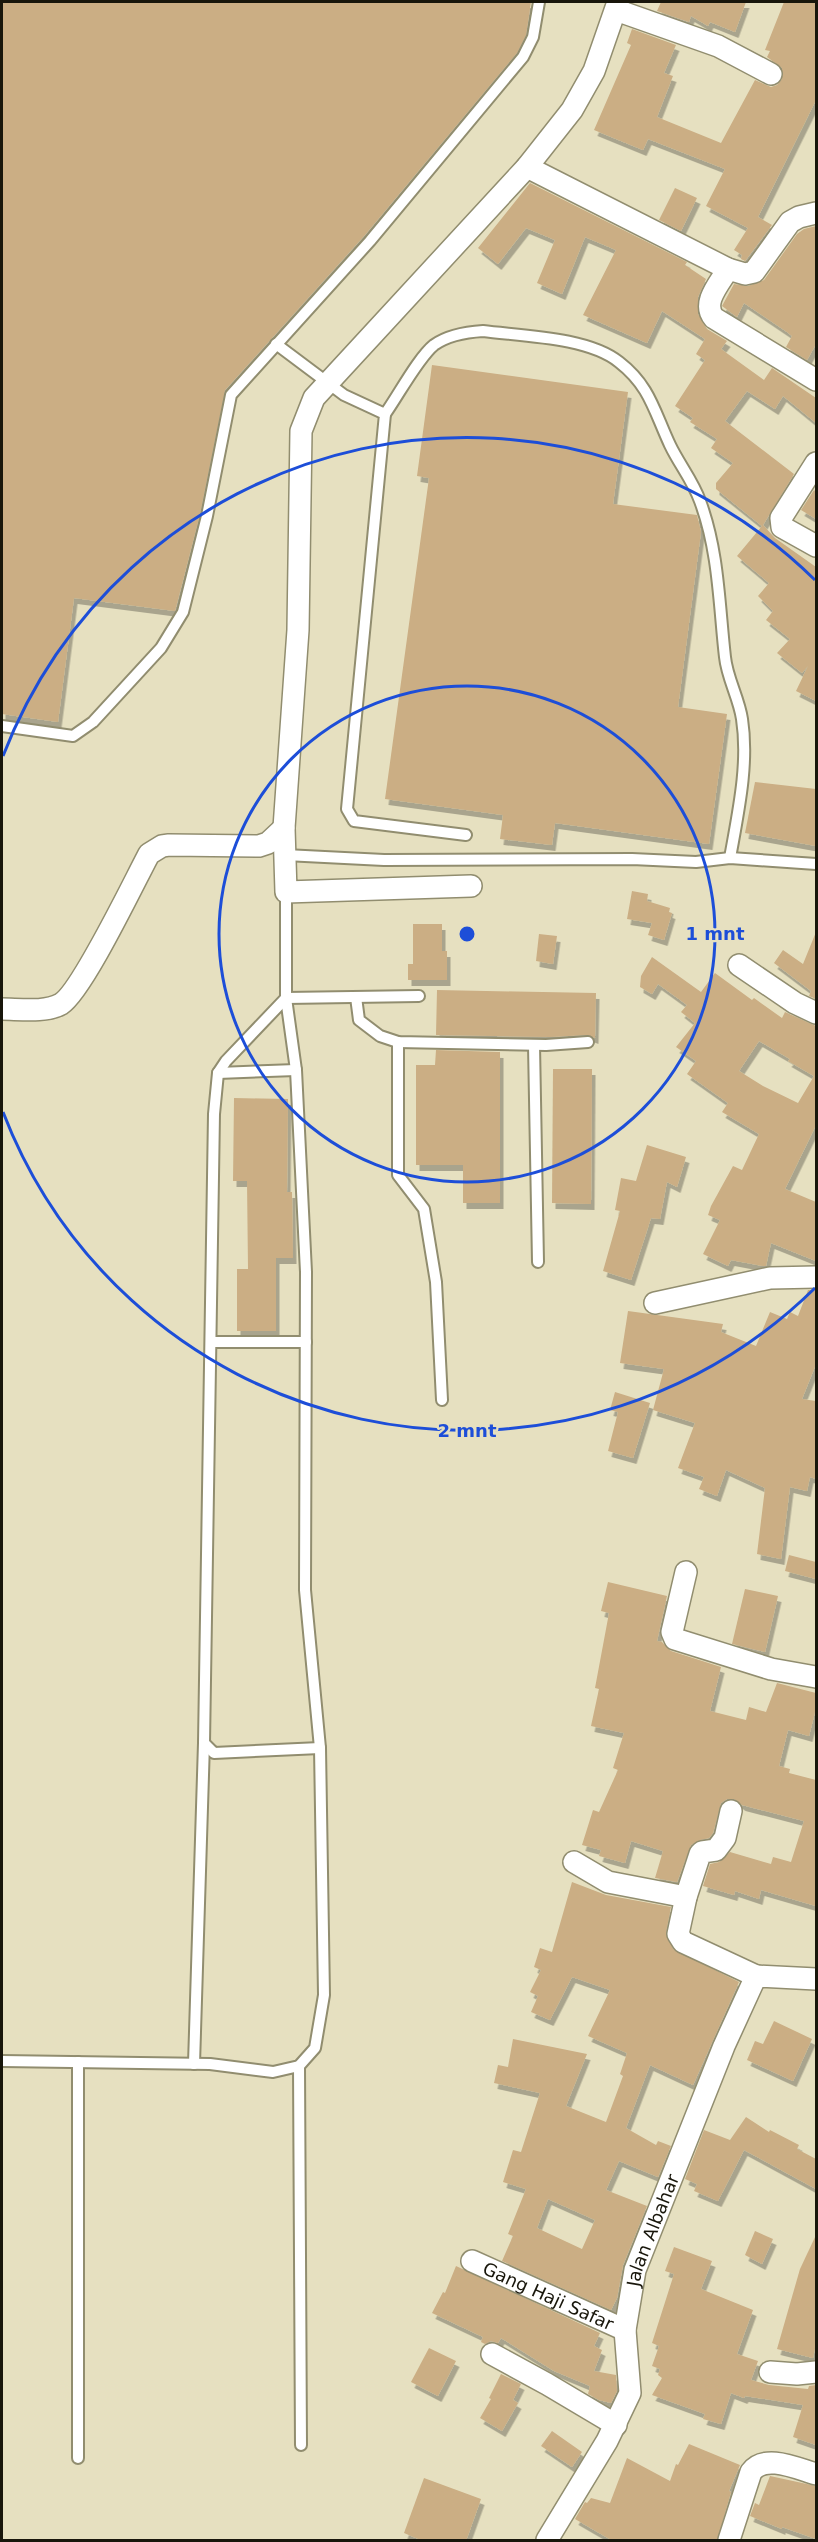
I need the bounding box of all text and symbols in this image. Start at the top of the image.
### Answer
text: 1 mnt [686,923,745,944]
centre of rings [457,924,477,944]
text: 2 mnt [438,1420,497,1441]
street label: Jalan Albahar [622,2170,683,2289]
street label: Gang Haji Safar [480,2257,618,2334]

